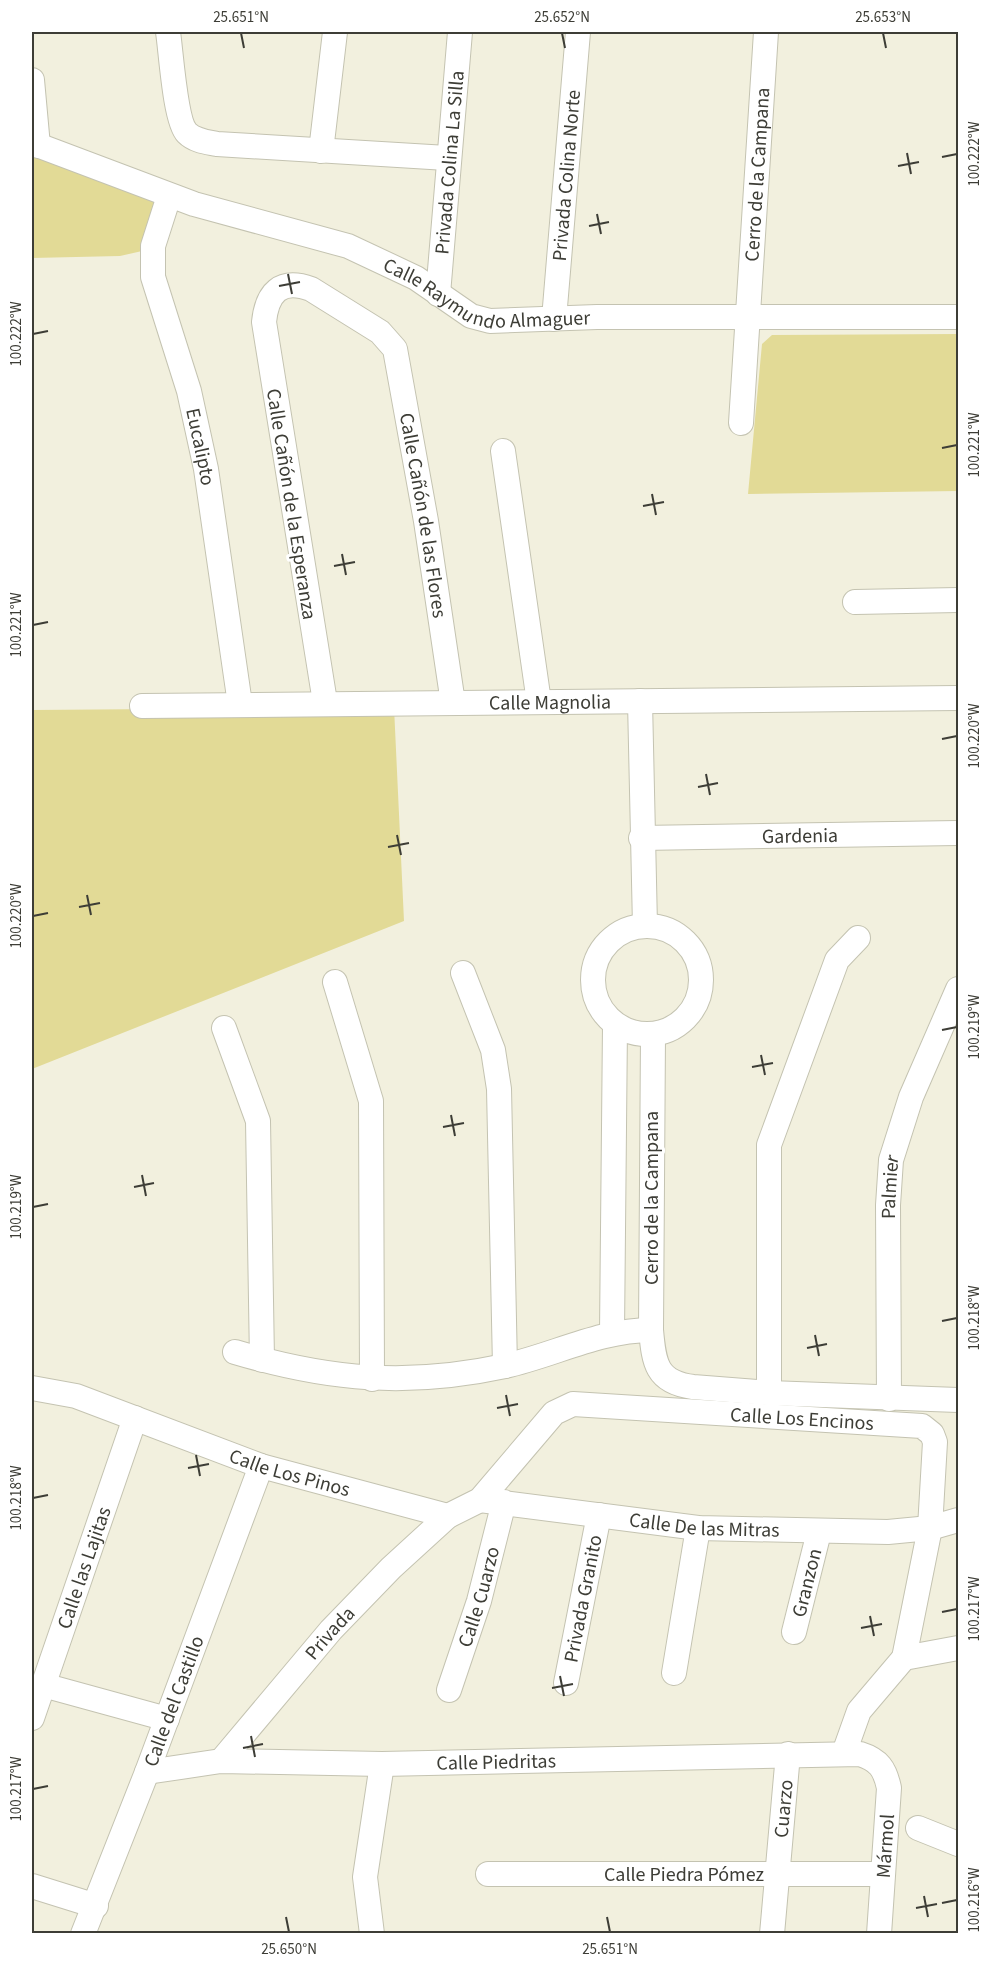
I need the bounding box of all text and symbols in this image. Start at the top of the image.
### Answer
text: 25.651°N [213,7,269,28]
text: 25.652°N [534,7,590,28]
text: 25.653°N [855,7,911,28]
street label: Privada Colina La Silla [428,69,472,256]
street label: Cerro de la Campana [738,87,777,262]
street label: Privada Colina Norte [546,89,588,262]
text: 100.222°W [964,121,985,187]
street label: Calle Raymundo Almaguer [378,252,591,337]
text: 100.222°W [6,301,27,367]
street label: Calle Cañón de la Esperanza [259,387,323,622]
street label: Eucalipto [178,405,221,487]
street label: Calle Cañón de las Flores [392,411,453,620]
text: 100.221°W [964,412,985,478]
text: 100.221°W [6,592,27,658]
street label: Calle Magnolia [489,688,611,718]
text: 100.220°W [964,703,985,769]
street label: Gardenia [762,822,838,851]
text: 100.220°W [6,883,27,949]
text: 100.219°W [964,994,985,1060]
street label: Cerro de la Campana [638,1111,666,1285]
street label: Palmier [875,1151,907,1219]
text: 100.219°W [6,1174,27,1240]
text: 100.218°W [964,1285,985,1351]
street label: Calle Los Encinos [729,1401,875,1438]
street label: Calle Los Pinos [225,1442,353,1504]
text: 100.218°W [6,1465,27,1531]
street label: Calle las Lajitas [51,1503,119,1633]
street label: Calle De las Mitras [628,1506,780,1545]
street label: Privada Granito [557,1533,610,1665]
street label: Calle Cuarzo [451,1543,507,1651]
street label: Granzon [785,1545,829,1620]
text: 100.217°W [964,1576,985,1642]
street label: Privada [299,1600,362,1666]
street label: Calle del Castillo [137,1632,212,1771]
street label: Calle Piedritas [436,1747,556,1778]
text: 100.217°W [6,1756,27,1822]
street label: Cuarzo [768,1778,801,1839]
street label: Mármol [870,1813,902,1879]
street label: Calle Piedra Pómez [604,1861,764,1889]
text: 100.216°W [964,1867,985,1933]
text: 25.650°N [261,1939,317,1960]
text: 25.651°N [582,1939,638,1960]

